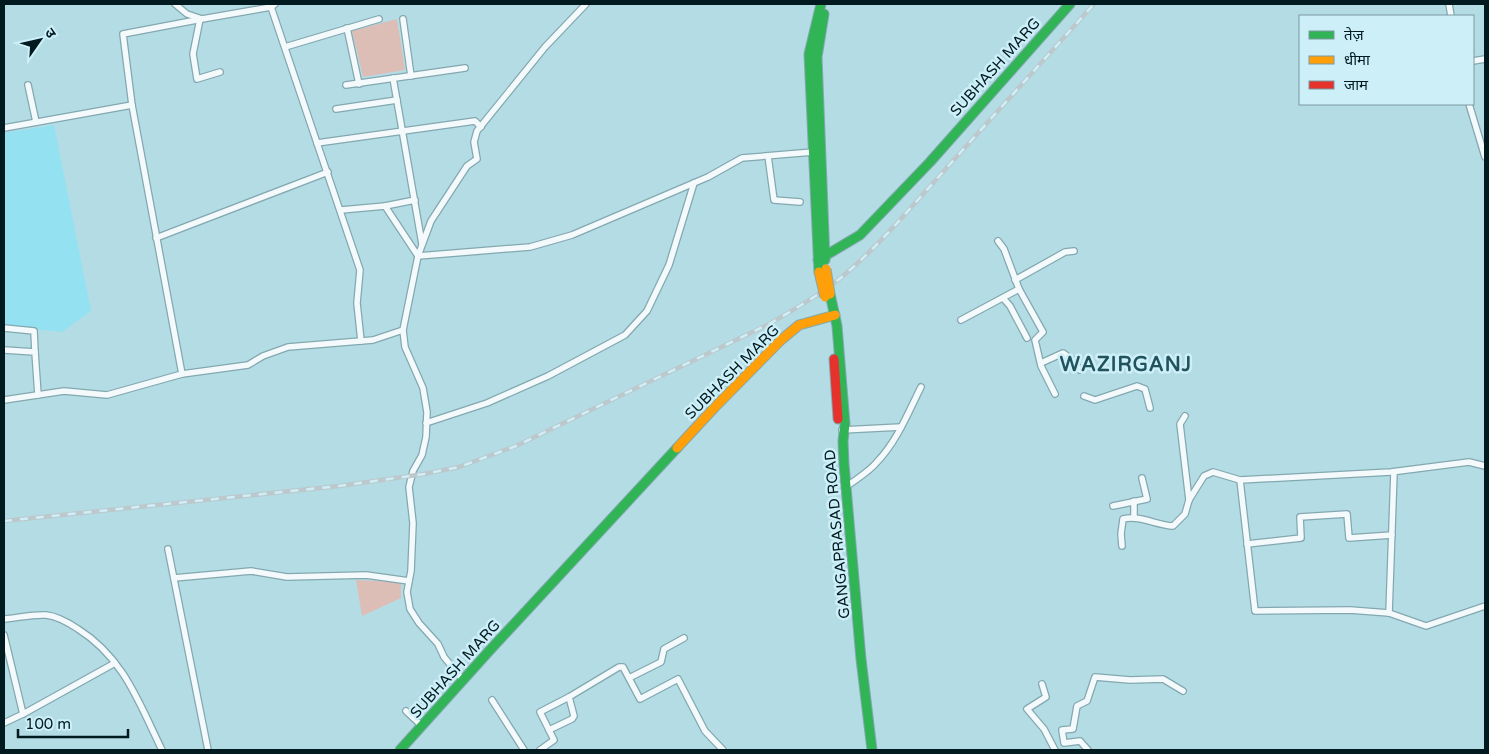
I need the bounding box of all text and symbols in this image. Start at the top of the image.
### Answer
street label: SUBHASH MARG [946,14,1044,120]
north arrow [15,15,65,65]
legend [1299,15,1474,105]
text: उ [41,25,60,42]
text: तेज़ [1344,26,1365,44]
text: धीमा [1344,51,1371,69]
text: जाम [1344,76,1369,94]
street label: SUBHASH MARG [681,321,783,423]
district label: WAZIRGANJ [1060,353,1192,377]
street label: GANGAPRASAD ROAD [821,449,853,619]
street label: SUBHASH MARG [406,616,504,722]
scale bar [18,706,128,738]
text: 100 m [25,715,71,733]

